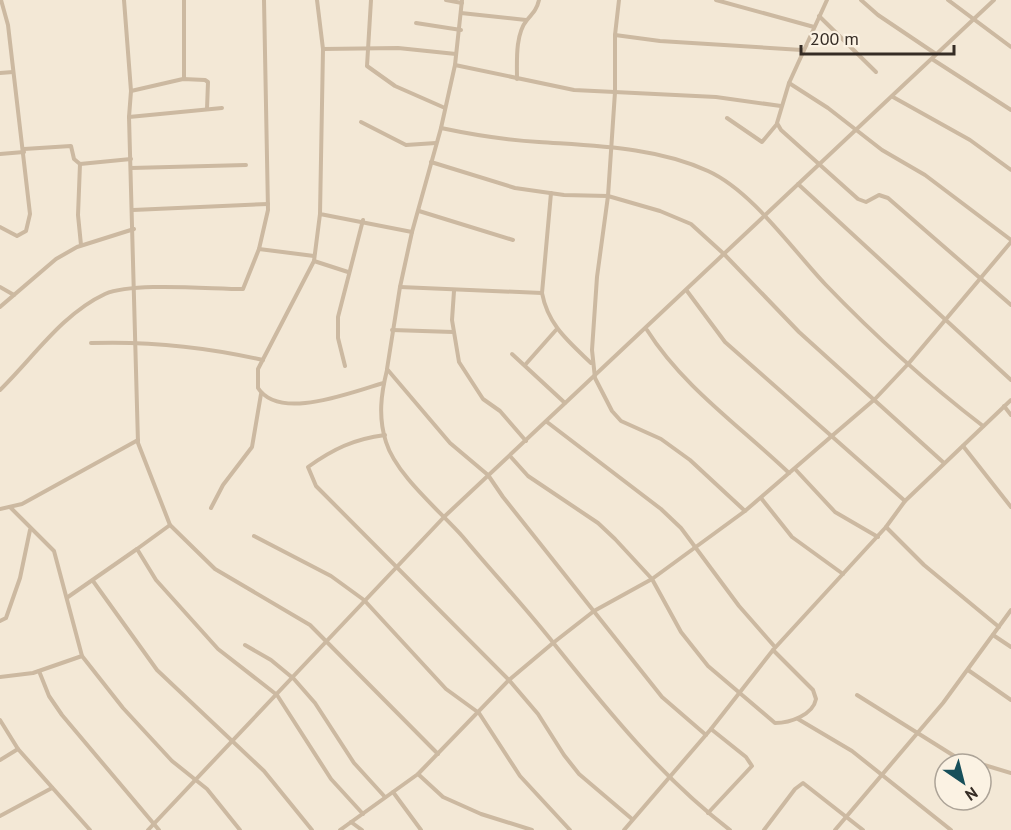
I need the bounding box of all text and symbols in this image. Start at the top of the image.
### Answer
scale bar [801,18,954,56]
text: 200 m [810,27,859,50]
north arrow [933,752,993,812]
text: N [962,783,982,805]

